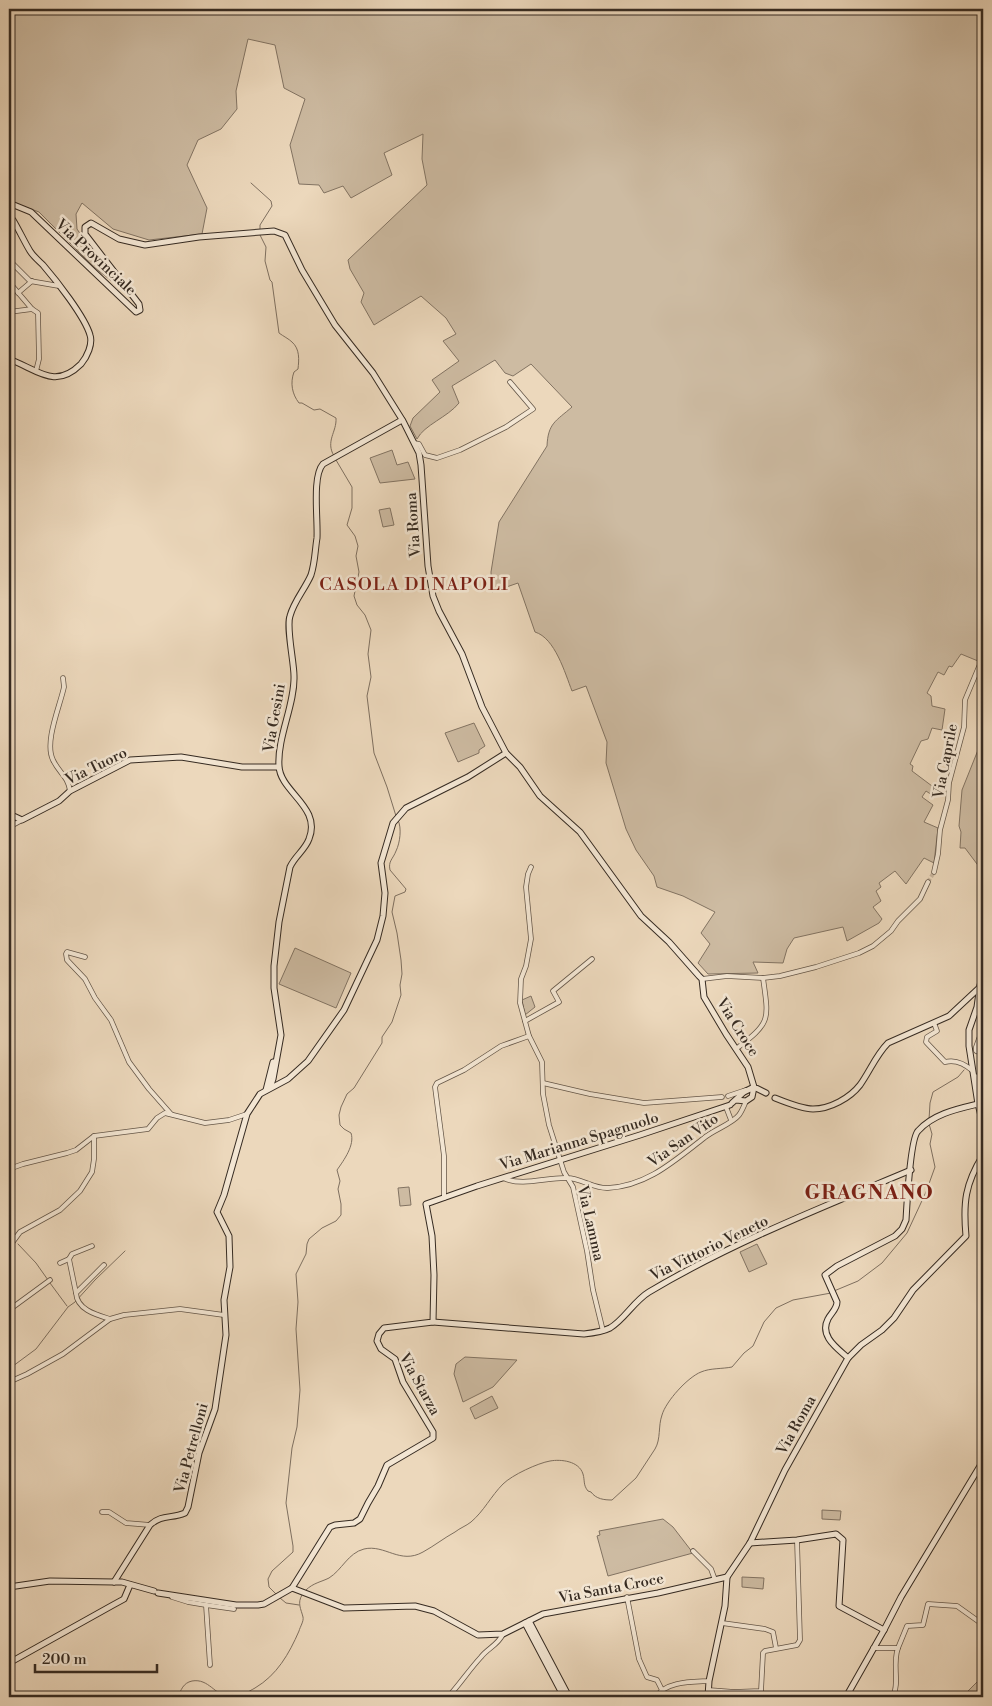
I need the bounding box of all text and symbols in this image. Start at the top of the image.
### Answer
street label: Via Provinciale [51,214,140,300]
street label: Via Roma [402,492,425,559]
district label: CASOLA DI NAPOLI [319,573,509,596]
street label: Via Gesini [259,682,290,755]
street label: Via Caprile [929,722,962,801]
street label: Via Tuoro [61,743,130,790]
street label: Via Croce [712,994,763,1060]
street label: Via Marianna Spagnuolo [496,1108,661,1175]
street label: Via San Vito [643,1109,722,1172]
district label: GRAGNANO [804,1181,934,1206]
street label: Via Lamma [572,1183,609,1263]
street label: Via Vittorio Veneto [646,1212,772,1286]
street label: Via Starza [394,1349,445,1419]
street label: Via Roma [772,1392,821,1459]
street label: Via Petrelloni [170,1401,213,1496]
street label: Via Santa Croce [556,1569,665,1608]
scale bar [35,1641,158,1673]
text: 200 m [42,1650,87,1669]

